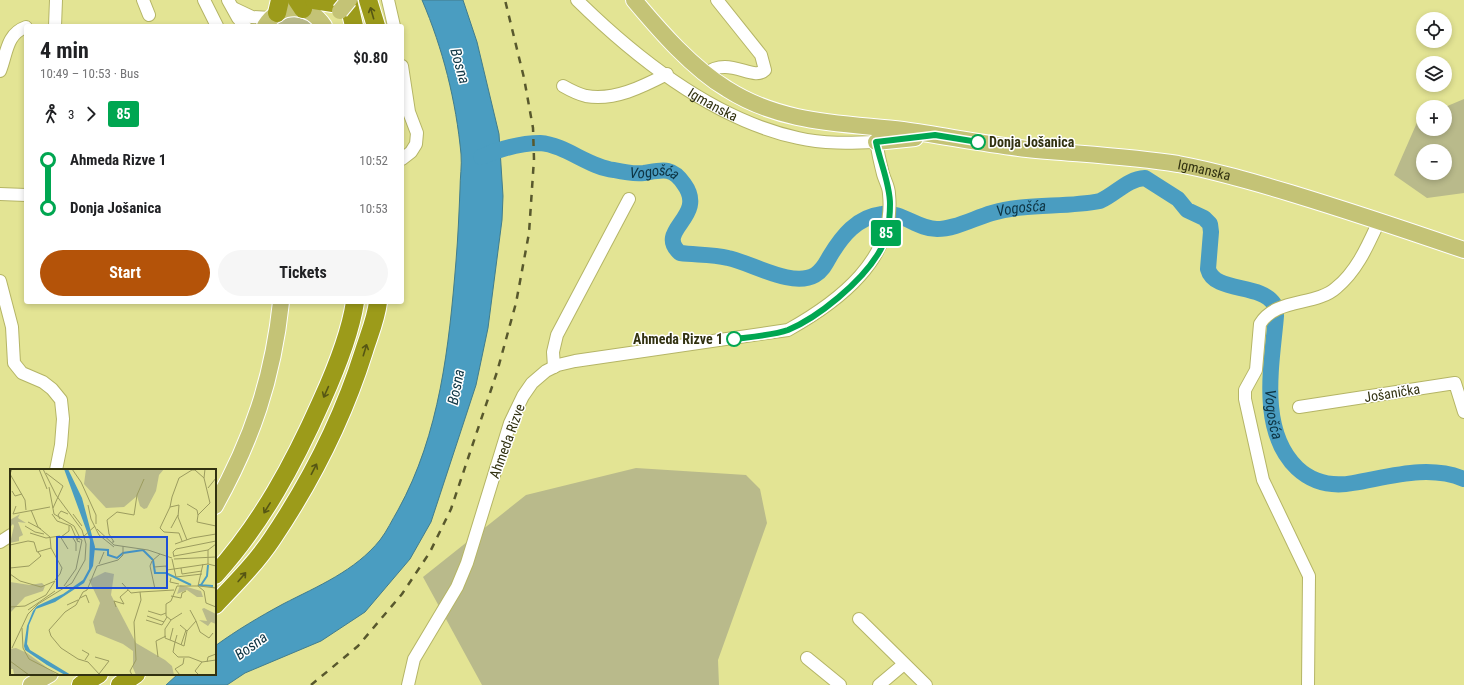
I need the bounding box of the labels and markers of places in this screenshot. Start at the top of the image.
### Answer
marker: Donja Jošanica [970,134,986,150]
place label: Donja Jošanica [989,134,1075,150]
place label: Ahmeda Rizve 1 [633,331,723,347]
marker: Ahmeda Rizve 1 [726,331,742,347]

